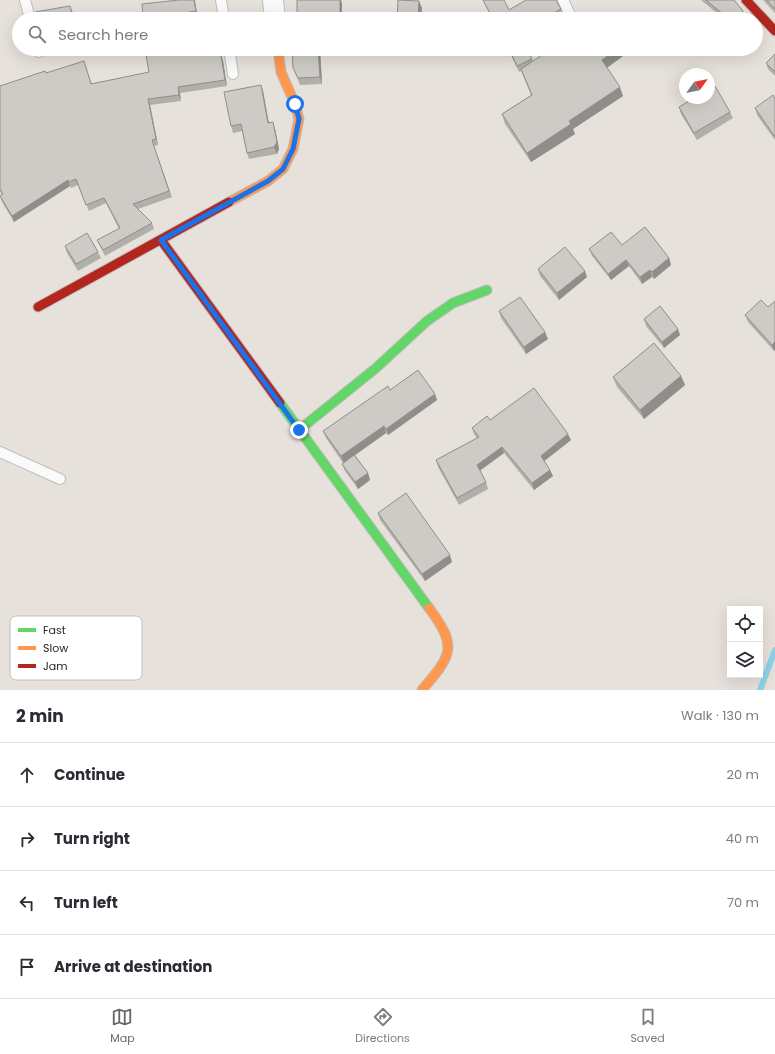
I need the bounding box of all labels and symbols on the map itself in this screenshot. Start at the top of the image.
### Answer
north arrow [679,68,715,104]
route start [286,95,304,113]
route end [290,421,308,439]
legend [10,616,142,680]
text: Fast [43,622,66,638]
text: Slow [43,640,68,656]
text: Jam [43,658,68,674]

